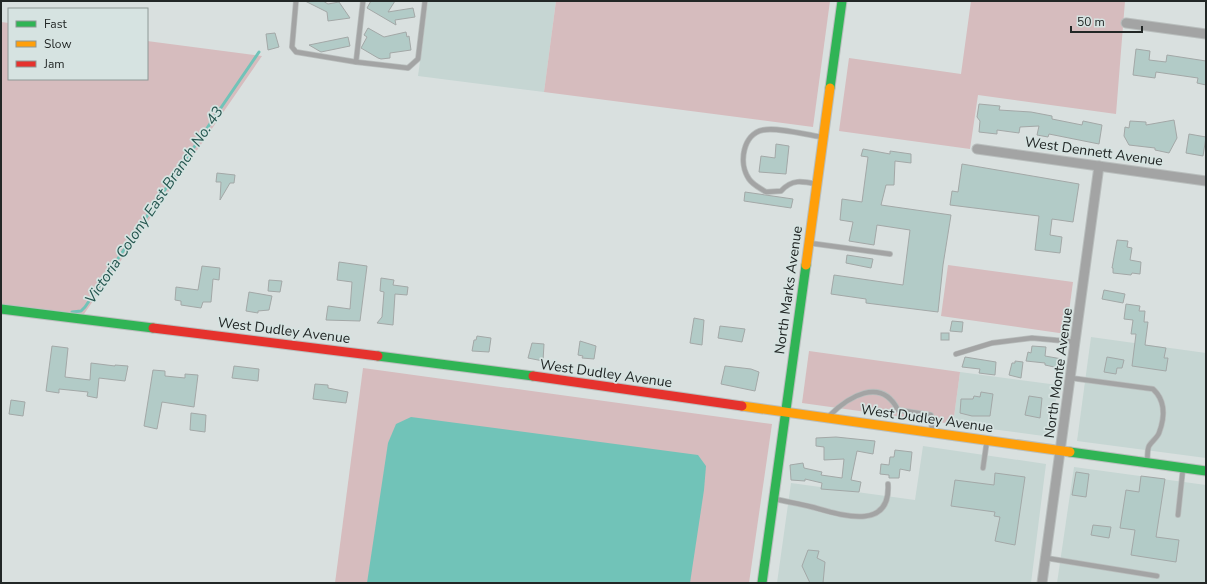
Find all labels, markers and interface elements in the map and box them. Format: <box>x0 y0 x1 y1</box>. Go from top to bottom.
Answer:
legend <box>8 8 148 80</box>
scale bar <box>1071 8 1142 34</box>
text: 50 m <box>1077 14 1105 30</box>
text: Fast <box>44 16 67 32</box>
text: Slow <box>44 36 72 52</box>
text: Jam <box>43 56 65 72</box>
water label: Victoria Colony East Branch No. 43 <box>80 102 228 308</box>
street label: West Dennett Avenue <box>1024 132 1164 171</box>
street label: North Marks Avenue <box>770 225 807 355</box>
street label: North Monte Avenue <box>1040 307 1077 439</box>
street label: West Dudley Avenue <box>217 313 351 348</box>
street label: West Dudley Avenue <box>539 355 673 392</box>
street label: West Dudley Avenue <box>860 400 994 437</box>

